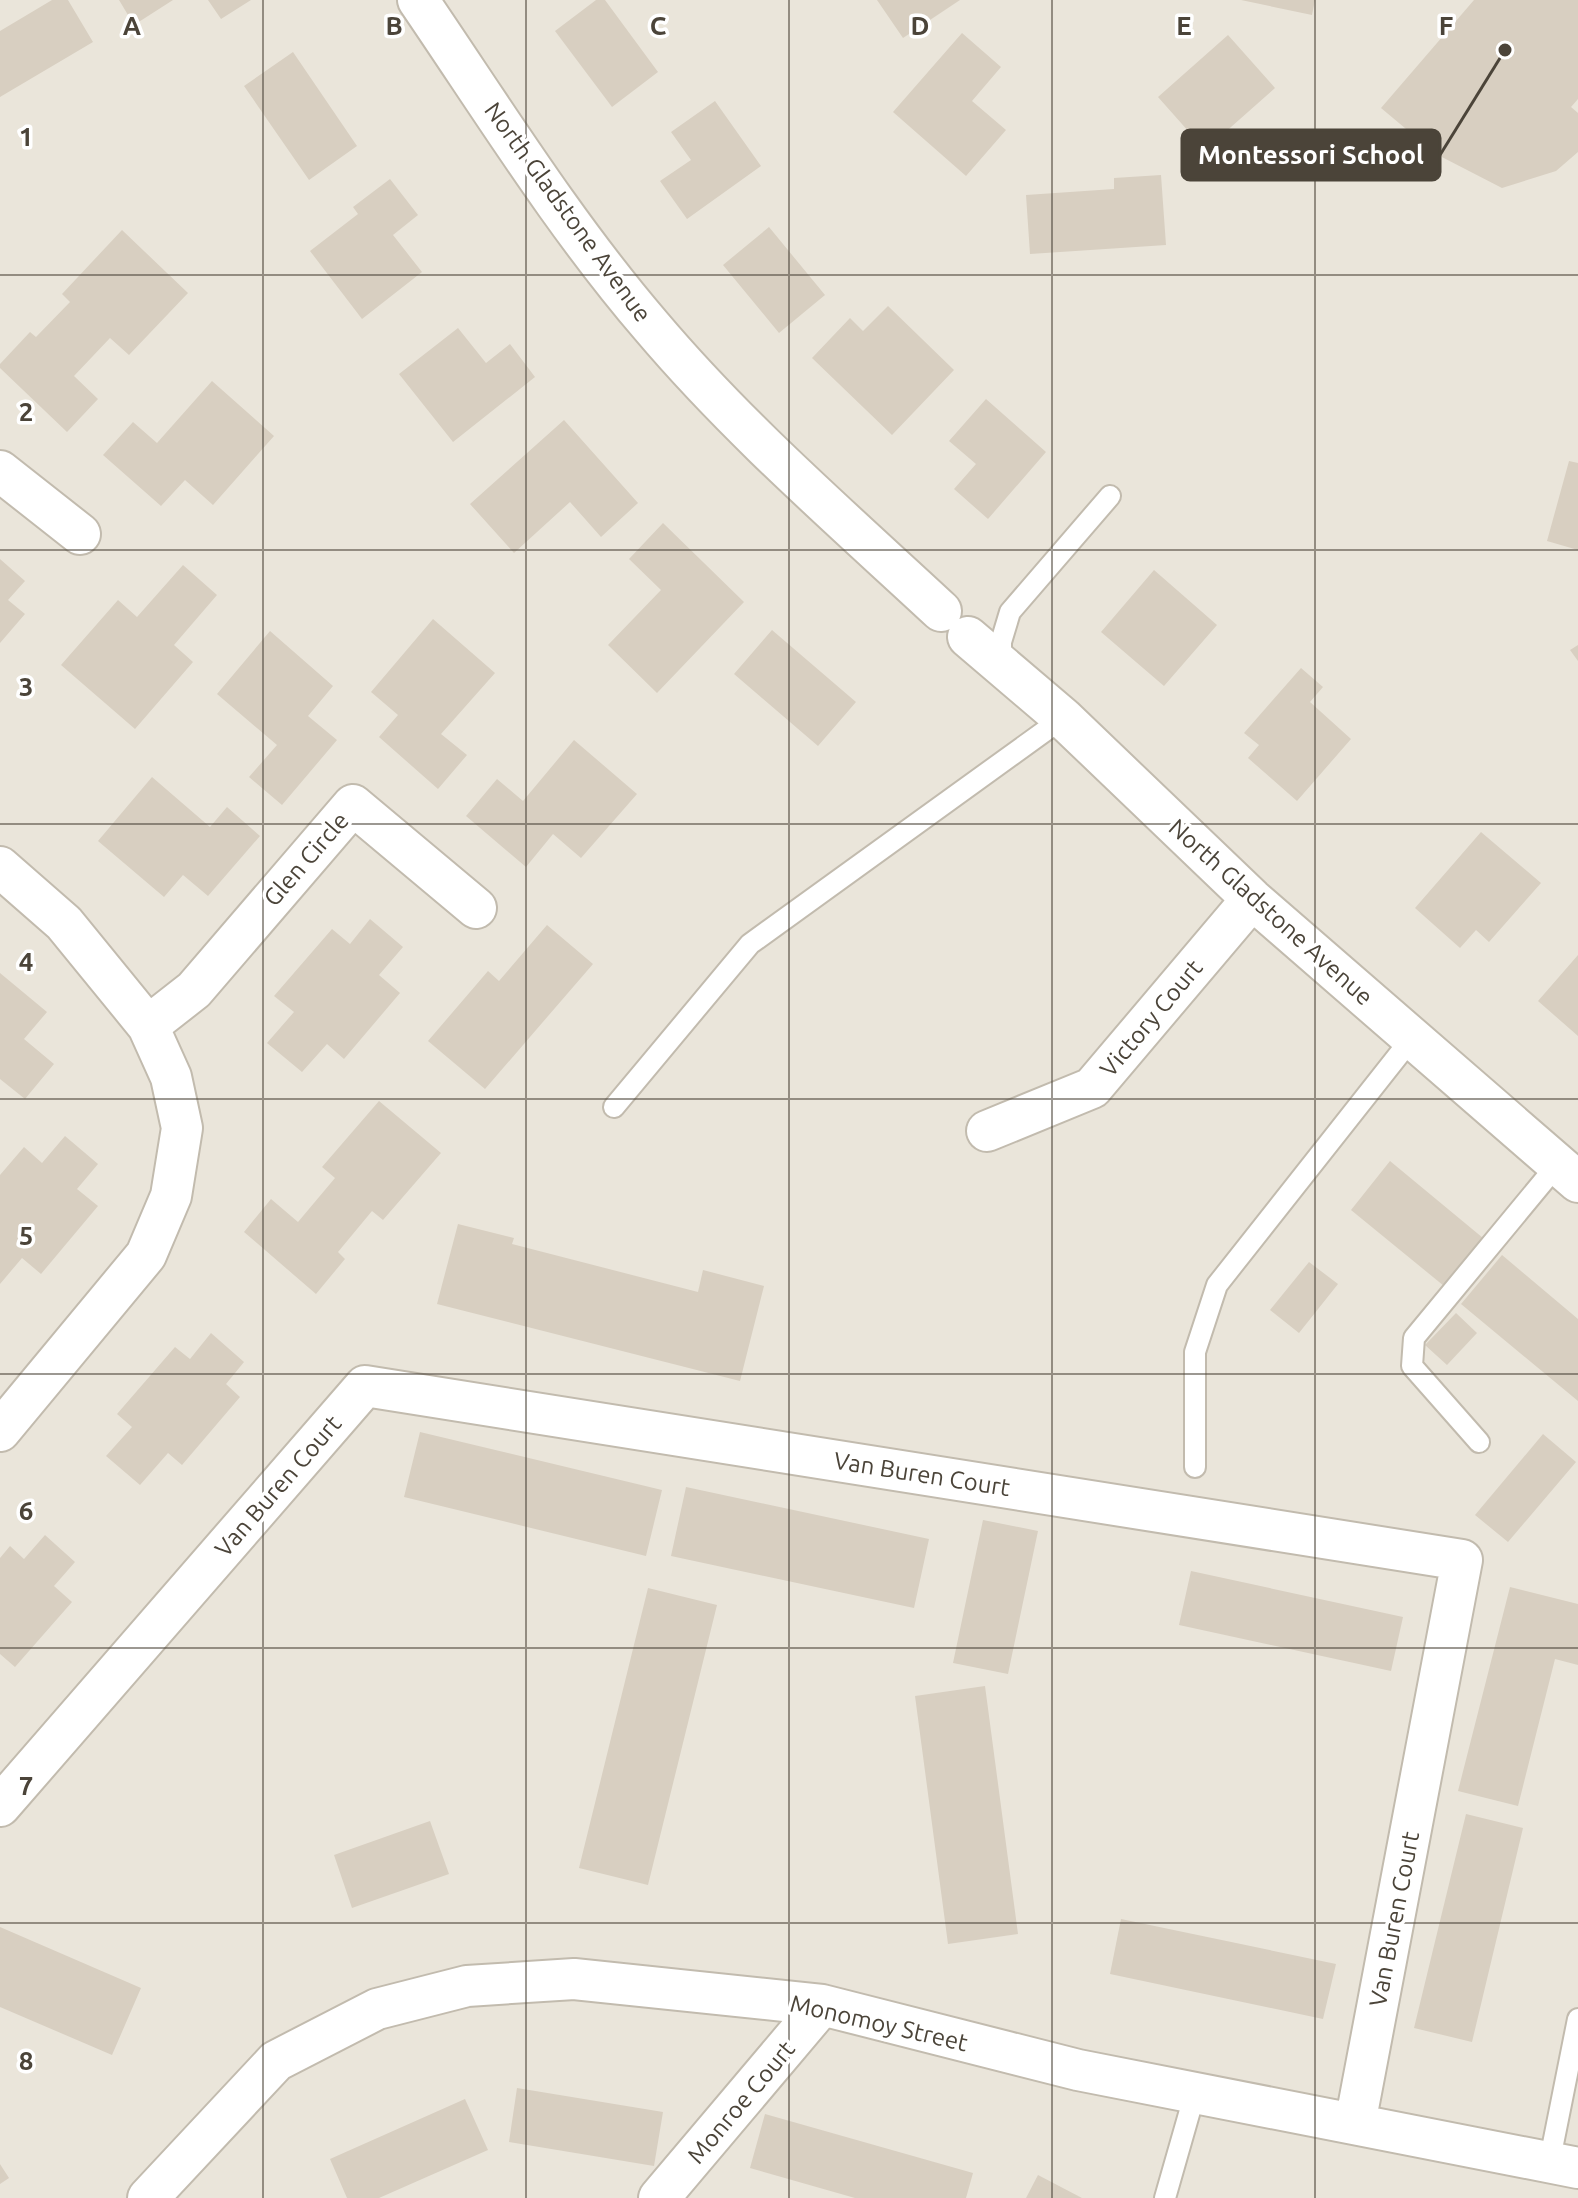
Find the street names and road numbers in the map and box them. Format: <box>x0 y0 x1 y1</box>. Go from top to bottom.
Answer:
street label: North Gladstone Avenue <box>479 97 657 327</box>
street label: Glen Circle <box>258 807 354 911</box>
street label: North Gladstone Avenue <box>1164 813 1378 1011</box>
street label: Victory Court <box>1094 954 1208 1082</box>
street label: Van Buren Court <box>209 1410 347 1562</box>
street label: Van Buren Court <box>832 1447 1012 1501</box>
street label: Van Buren Court <box>1364 1829 1424 2009</box>
street label: Monomoy Street <box>788 1989 971 2057</box>
street label: Monroe Court <box>682 2035 800 2169</box>

